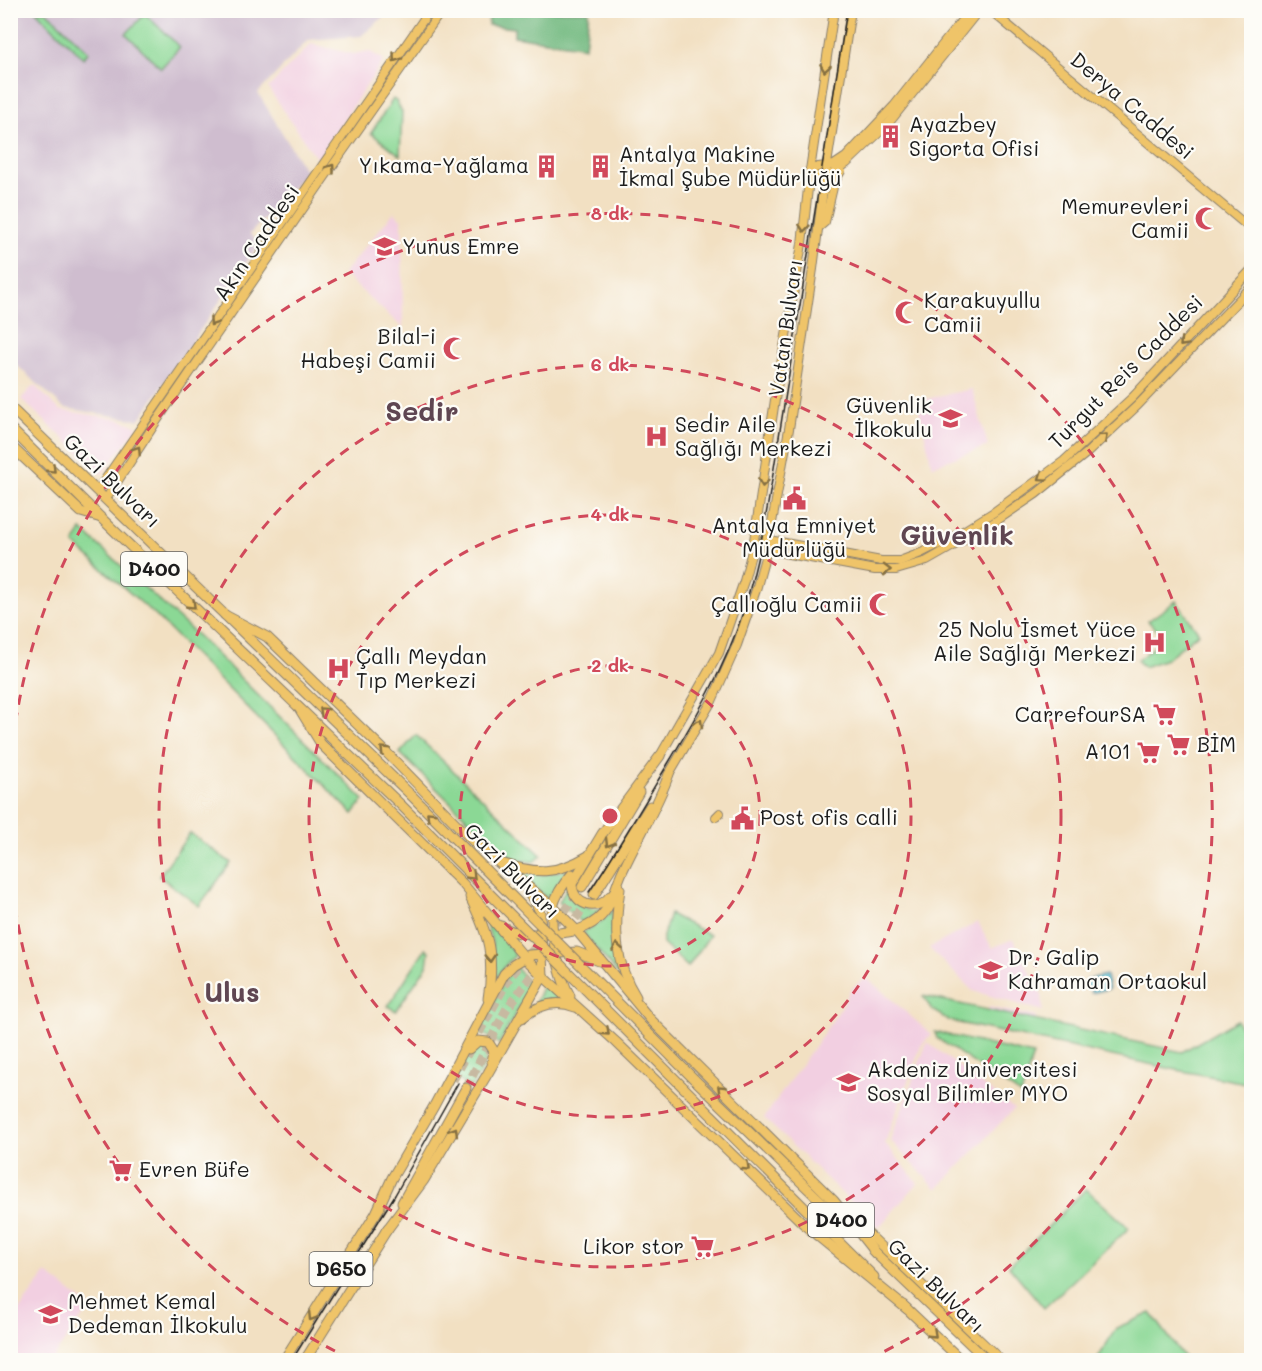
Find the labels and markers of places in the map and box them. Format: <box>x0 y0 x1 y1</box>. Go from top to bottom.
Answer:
place label: Ayazbey Sigorta Ofisi <box>909 110 1039 161</box>
building icon: Ayazbey Sigorta Ofisi <box>878 124 904 150</box>
place label: Antalya Makine İkmal Şube Müdürlüğü <box>619 140 842 191</box>
place label: Yıkama-Yağlama <box>359 151 529 178</box>
building icon: Yıkama-Yağlama <box>534 153 560 179</box>
building icon: Antalya Makine İkmal Şube Müdürlüğü <box>588 154 614 180</box>
place label: Memurevleri Camii <box>1061 192 1189 243</box>
mosque icon: Memurevleri Camii <box>1194 206 1220 232</box>
place label: Yunus Emre <box>402 232 520 259</box>
school or university icon: Yunus Emre <box>371 234 397 260</box>
place label: Karakuyullu Camii <box>924 286 1041 337</box>
mosque icon: Karakuyullu Camii <box>893 300 919 326</box>
place label: Bilal-i Habeşi Camii <box>301 322 436 373</box>
mosque icon: Bilal-i Habeşi Camii <box>441 336 467 362</box>
place label: Güvenlik İlkokulu <box>846 391 932 442</box>
school or university icon: Güvenlik İlkokulu <box>937 405 963 431</box>
place label: Sedir Aile Sağlığı Merkezi <box>675 410 832 461</box>
hospital icon: Sedir Aile Sağlığı Merkezi <box>644 424 670 450</box>
public building icon: Antalya Emniyet Müdürlüğü <box>781 485 807 511</box>
place label: Antalya Emniyet Müdürlüğü <box>712 511 876 562</box>
place label: Çallıoğlu Camii <box>711 590 862 617</box>
mosque icon: Çallıoğlu Camii <box>867 592 893 618</box>
place label: 25 Nolu İsmet Yüce Aile Sağlığı Merkezi <box>933 615 1136 666</box>
hospital icon: 25 Nolu İsmet Yüce Aile Sağlığı Merkezi <box>1141 629 1167 655</box>
place label: Çallı Meydan Tıp Merkezi <box>356 642 487 693</box>
hospital icon: Çallı Meydan Tıp Merkezi <box>325 656 351 682</box>
place label: CarrefourSA <box>1015 700 1146 727</box>
supermarket icon: CarrefourSA <box>1151 702 1177 728</box>
place label: BİM <box>1197 730 1236 757</box>
supermarket icon: BİM <box>1166 732 1192 758</box>
place label: A101 <box>1085 737 1131 764</box>
supermarket icon: A101 <box>1136 739 1162 765</box>
place label: Post ofis calli <box>760 803 898 830</box>
public building icon: Post ofis calli <box>729 805 755 831</box>
centre of rings <box>600 806 620 826</box>
place label: Dr. Galip Kahraman Ortaokul <box>1008 943 1207 994</box>
school or university icon: Dr. Galip Kahraman Ortaokul <box>977 957 1003 983</box>
place label: Akdeniz Üniversitesi Sosyal Bilimler MYO <box>867 1055 1078 1106</box>
school or university icon: Akdeniz Üniversitesi Sosyal Bilimler MYO <box>836 1069 862 1095</box>
place label: Evren Büfe <box>139 1155 250 1182</box>
supermarket icon: Evren Büfe <box>108 1157 134 1183</box>
place label: Likor stor <box>583 1232 684 1259</box>
supermarket icon: Likor stor <box>689 1234 715 1260</box>
place label: Mehmet Kemal Dedeman İlkokulu <box>68 1287 247 1338</box>
school or university icon: Mehmet Kemal Dedeman İlkokulu <box>37 1301 63 1327</box>

